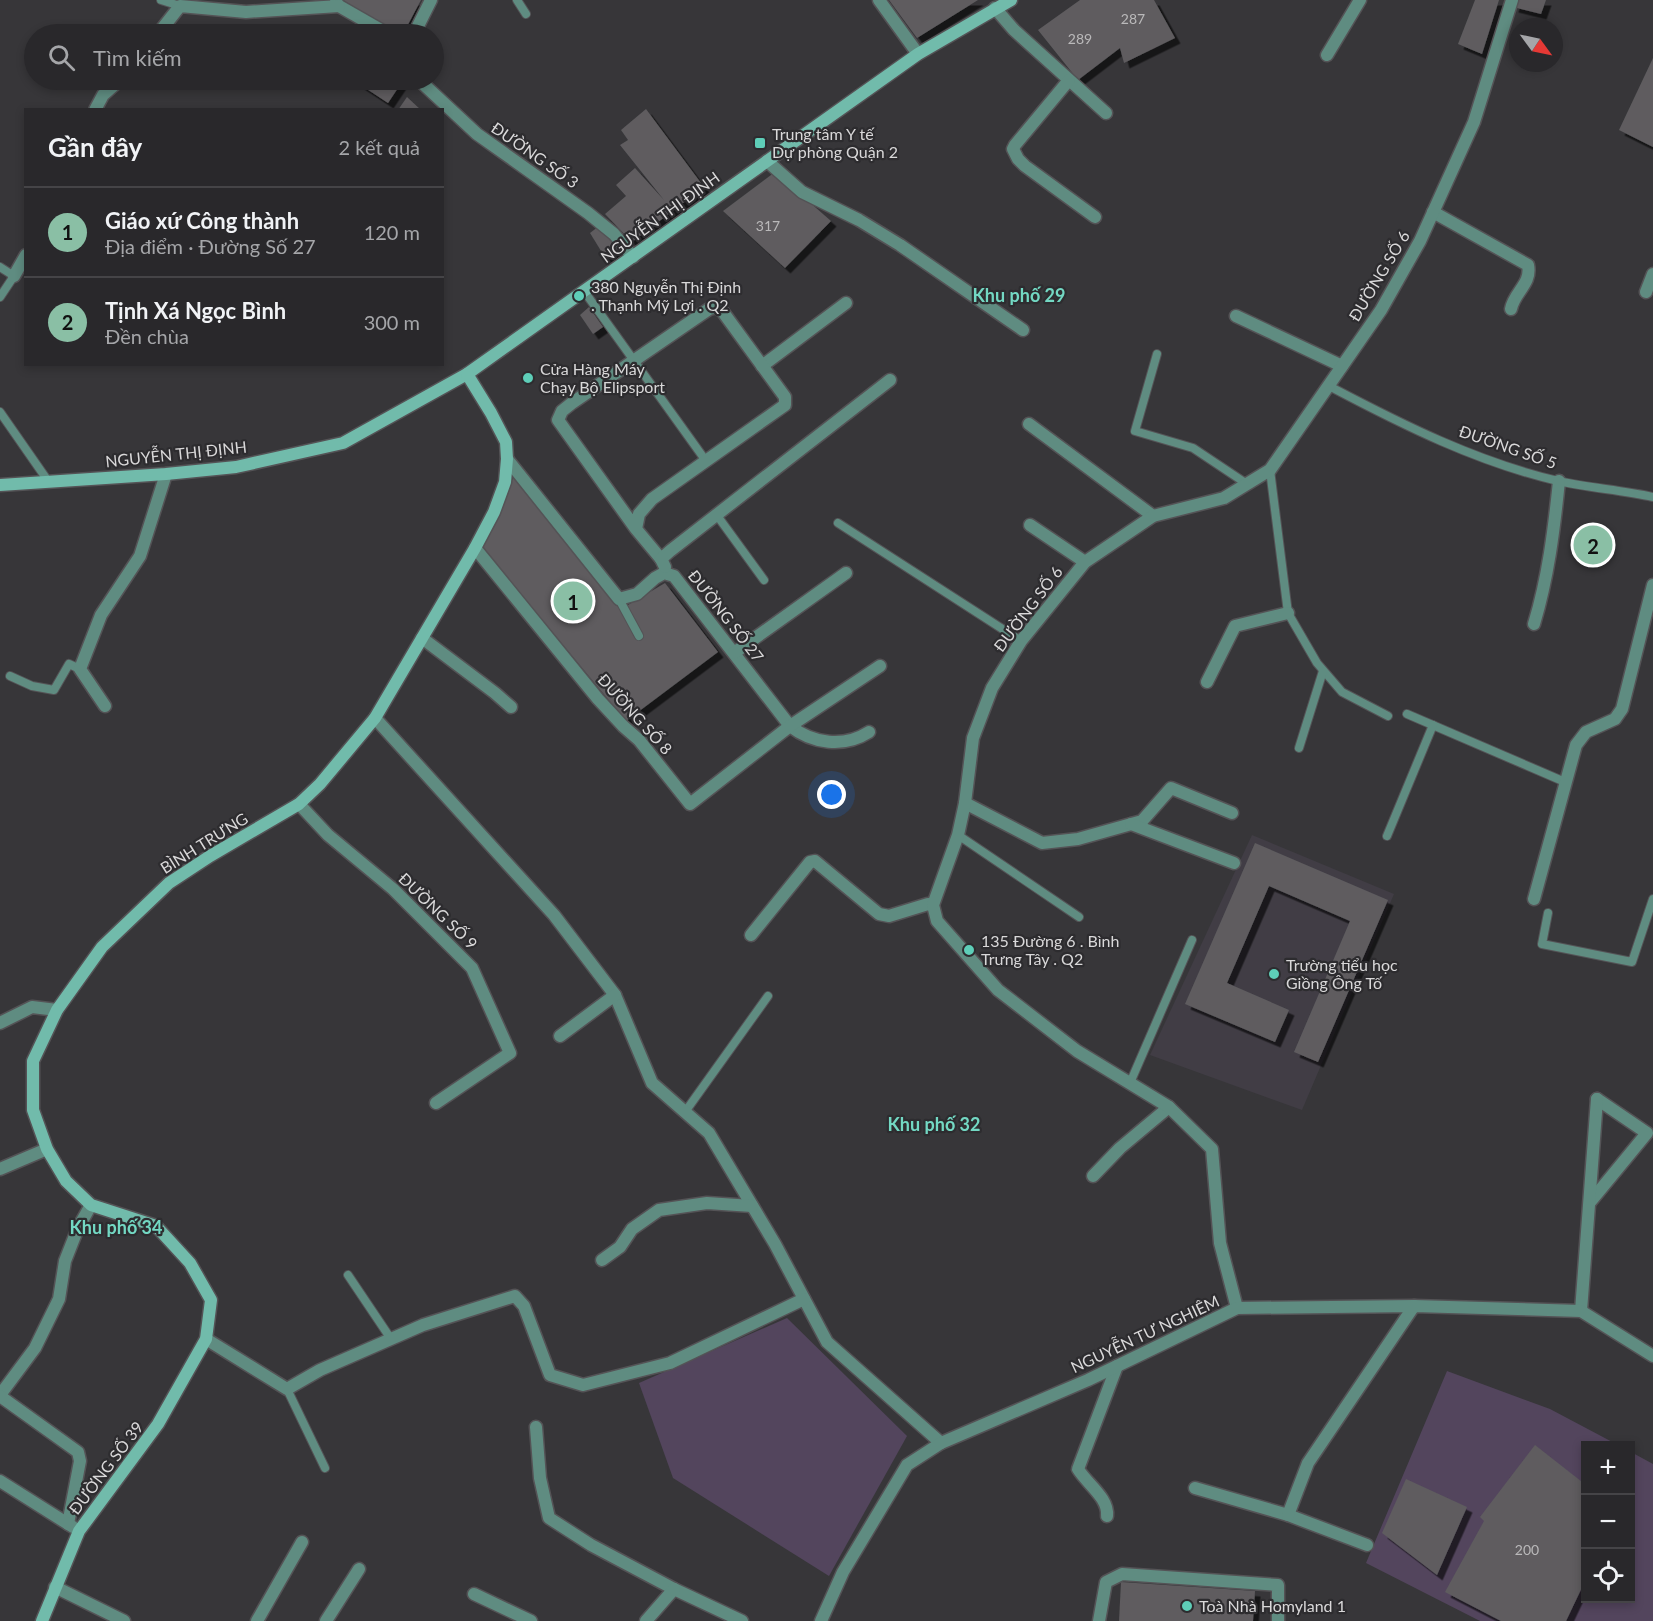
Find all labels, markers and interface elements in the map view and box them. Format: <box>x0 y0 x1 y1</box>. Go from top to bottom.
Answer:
house number: 287 <box>1121 10 1145 27</box>
north arrow <box>1509 18 1563 72</box>
search box <box>24 24 444 90</box>
house number: 289 <box>1068 30 1092 47</box>
icon: search <box>45 41 78 74</box>
text: Tìm kiếm <box>93 44 182 71</box>
street label: ĐƯỜNG SỐ 3 <box>488 118 583 192</box>
place label: Trung tâm Y tế Dự phòng Quận 2 <box>772 124 898 161</box>
text: Gần đây <box>48 131 142 163</box>
text: 2 kết quả <box>339 135 420 159</box>
marker: Trung tâm Y tế Dự phòng Quận 2 <box>753 136 767 150</box>
street label: NGUYỄN THỊ ĐỊNH <box>597 167 723 266</box>
text: Giáo xứ Công thành <box>105 207 299 234</box>
house number: 317 <box>756 217 780 234</box>
text: 1 <box>62 220 73 244</box>
text: 120 m <box>364 220 420 244</box>
street label: ĐƯỜNG SỐ 6 <box>1344 227 1413 324</box>
text: Địa điểm · Đường Số 27 <box>105 234 316 258</box>
place label: 380 Nguyễn Thị Định . Thạnh Mỹ Lợi . Q2 <box>591 277 741 314</box>
district label: Khu phố 29 <box>973 284 1065 306</box>
marker: 380 Nguyễn Thị Định . Thạnh Mỹ Lợi . Q2 <box>572 289 586 303</box>
text: Tịnh Xá Ngọc Bình <box>105 297 286 324</box>
text: 2 <box>62 310 73 334</box>
text: 300 m <box>364 310 420 334</box>
text: Đền chùa <box>105 324 189 348</box>
place label: Cửa Hàng Máy Chạy Bộ Elipsport <box>540 359 665 396</box>
marker: Cửa Hàng Máy Chạy Bộ Elipsport <box>521 371 535 385</box>
street label: ĐƯỜNG SỐ 5 <box>1457 421 1559 472</box>
street label: NGUYỄN THỊ ĐỊNH <box>104 437 248 470</box>
pin: 2 <box>1574 522 1612 568</box>
street label: ĐƯỜNG SỐ 6 <box>989 562 1066 655</box>
street label: ĐƯỜNG SỐ 27 <box>685 566 768 665</box>
pin: 1 <box>554 578 592 624</box>
street label: ĐƯỜNG SỐ 8 <box>594 669 677 758</box>
your location <box>817 780 846 809</box>
street label: BÌNH TRƯNG <box>156 808 251 877</box>
street label: ĐƯỜNG SỐ 9 <box>395 868 482 953</box>
place label: 135 Đường 6 . Bình Trưng Tây . Q2 <box>981 931 1119 968</box>
marker: 135 Đường 6 . Bình Trưng Tây . Q2 <box>962 943 976 957</box>
place label: Trường tiểu học Giồng Ông Tố <box>1286 955 1398 992</box>
marker: Trường tiểu học Giồng Ông Tố <box>1267 967 1281 981</box>
district label: Khu phố 32 <box>888 1113 980 1135</box>
district label: Khu phố 34 <box>70 1216 162 1238</box>
street label: NGUYỄN TƯ NGHIÊM <box>1067 1291 1222 1376</box>
street label: ĐƯỜNG SỐ 39 <box>65 1418 147 1518</box>
map controls <box>1581 1441 1635 1603</box>
button: + <box>1581 1441 1635 1495</box>
button: − <box>1581 1495 1635 1549</box>
house number: 200 <box>1515 1541 1539 1558</box>
button: locate <box>1581 1549 1635 1603</box>
place label: Toà Nhà Homyland 1 <box>1199 1596 1346 1615</box>
marker: Toà Nhà Homyland 1 <box>1180 1599 1194 1613</box>

